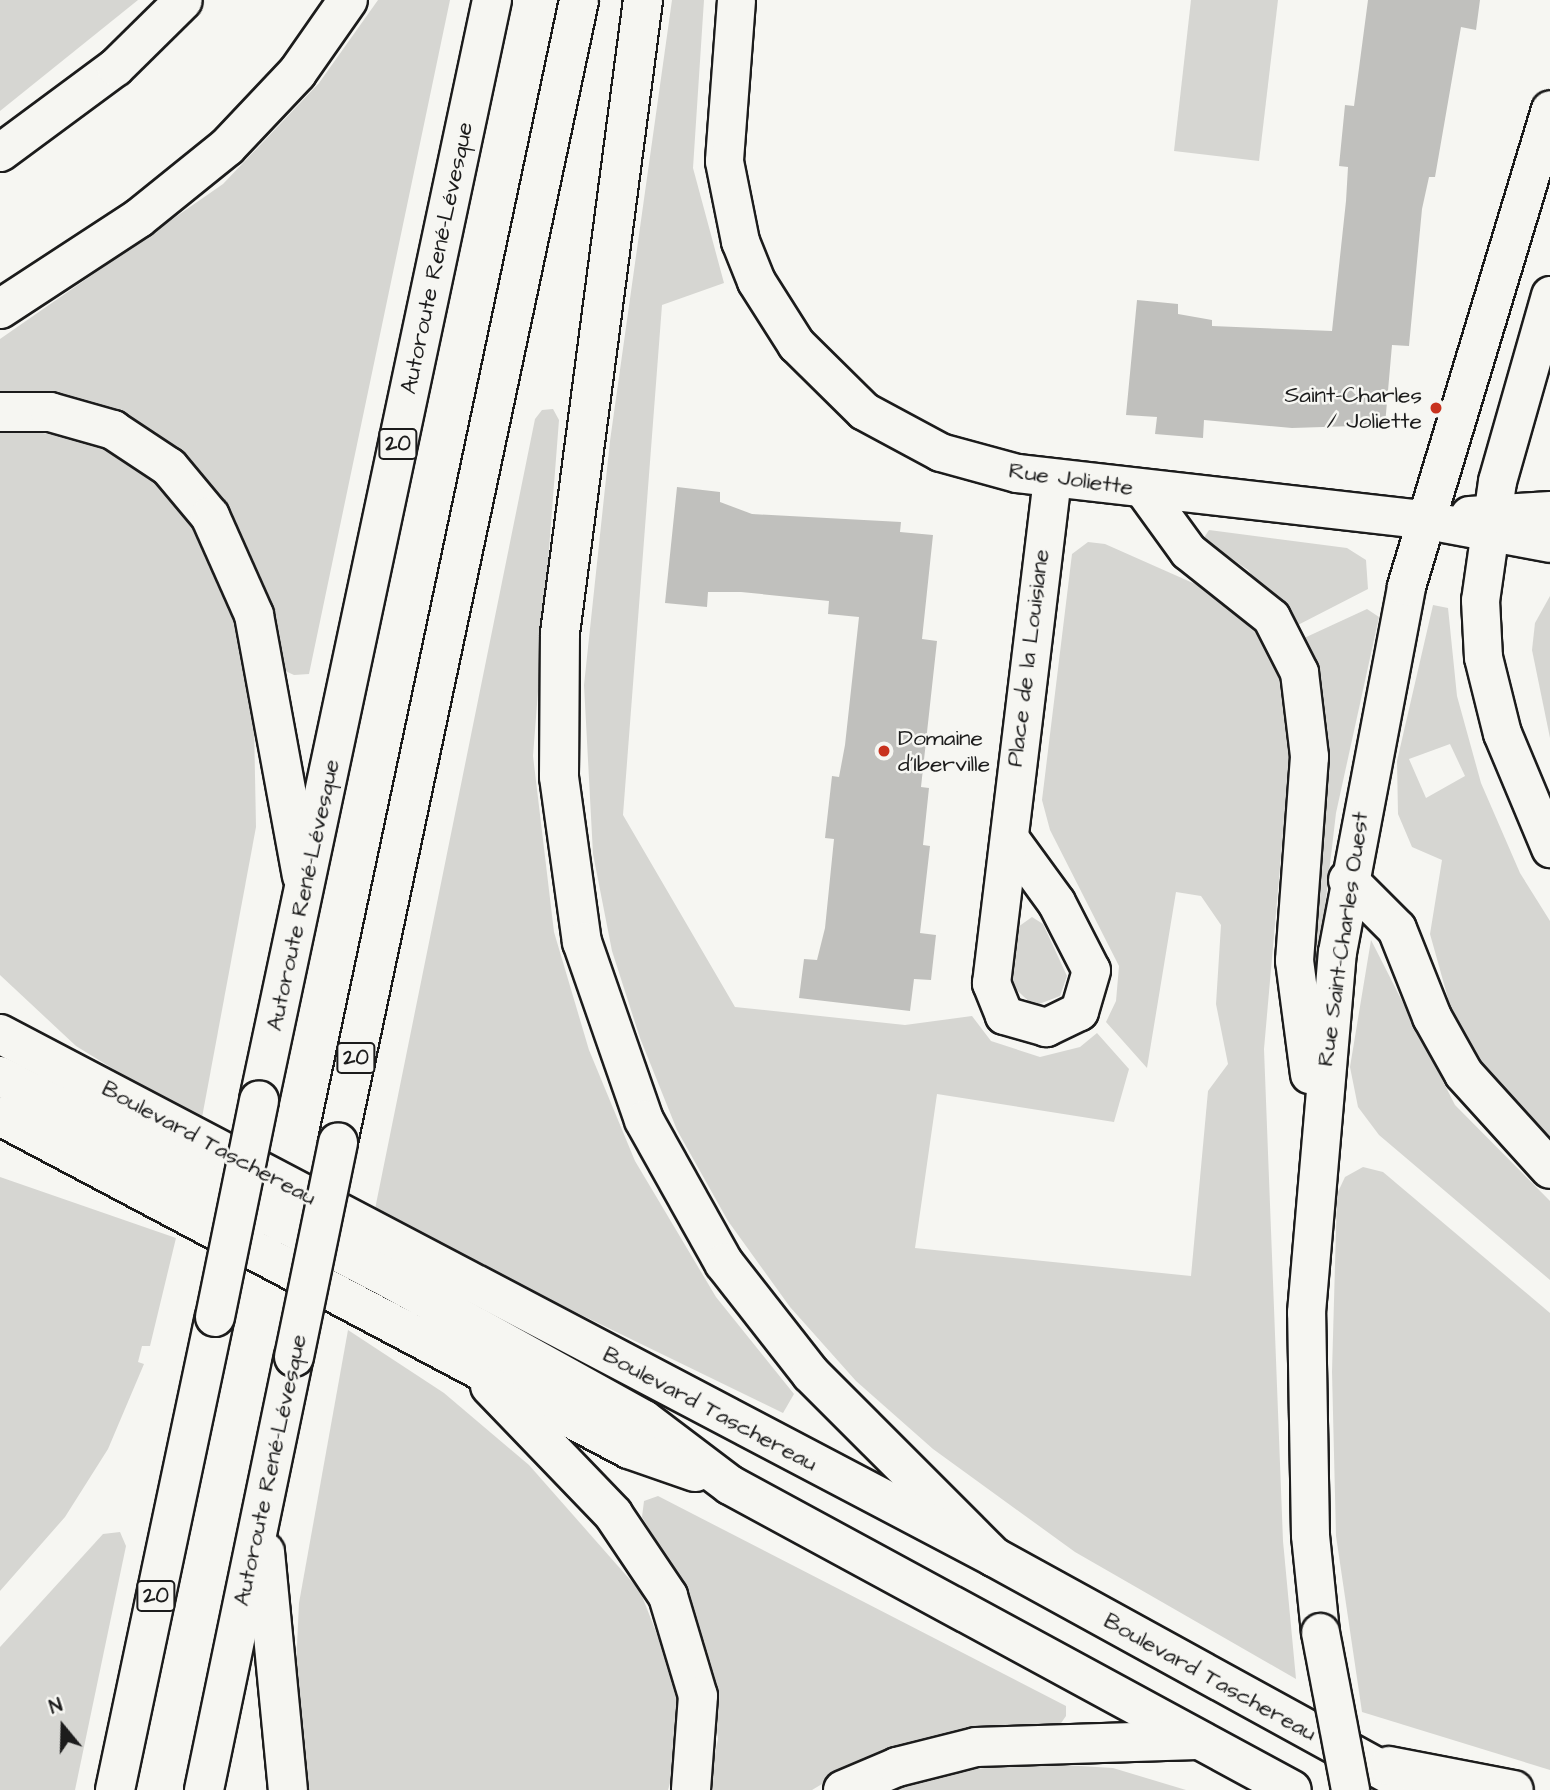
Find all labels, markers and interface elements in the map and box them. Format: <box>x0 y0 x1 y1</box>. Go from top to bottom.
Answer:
street label: Autoroute René-Lévesque <box>395 120 479 396</box>
place label: Saint-Charles / Joliette <box>1284 381 1422 435</box>
marker: Saint-Charles / Joliette <box>1428 400 1444 416</box>
road number: 20 <box>377 426 419 462</box>
street label: Rue Joliette <box>1007 457 1135 501</box>
street label: Place de la Louisiane <box>1001 548 1055 768</box>
place label: Domaine d'Iberville <box>898 724 990 778</box>
marker: Domaine d'Iberville <box>876 743 892 759</box>
street label: Autoroute René-Lévesque <box>261 757 345 1033</box>
street label: Rue Saint-Charles Ouest <box>1311 810 1375 1068</box>
road number: 20 <box>335 1040 377 1076</box>
street label: Boulevard Taschereau <box>97 1075 321 1211</box>
street label: Autoroute René-Lévesque <box>228 1332 312 1608</box>
street label: Boulevard Taschereau <box>598 1341 822 1477</box>
road number: 20 <box>135 1578 177 1614</box>
street label: Boulevard Taschereau <box>1099 1607 1321 1747</box>
north arrow <box>28 1692 98 1762</box>
text: N <box>46 1692 66 1721</box>

